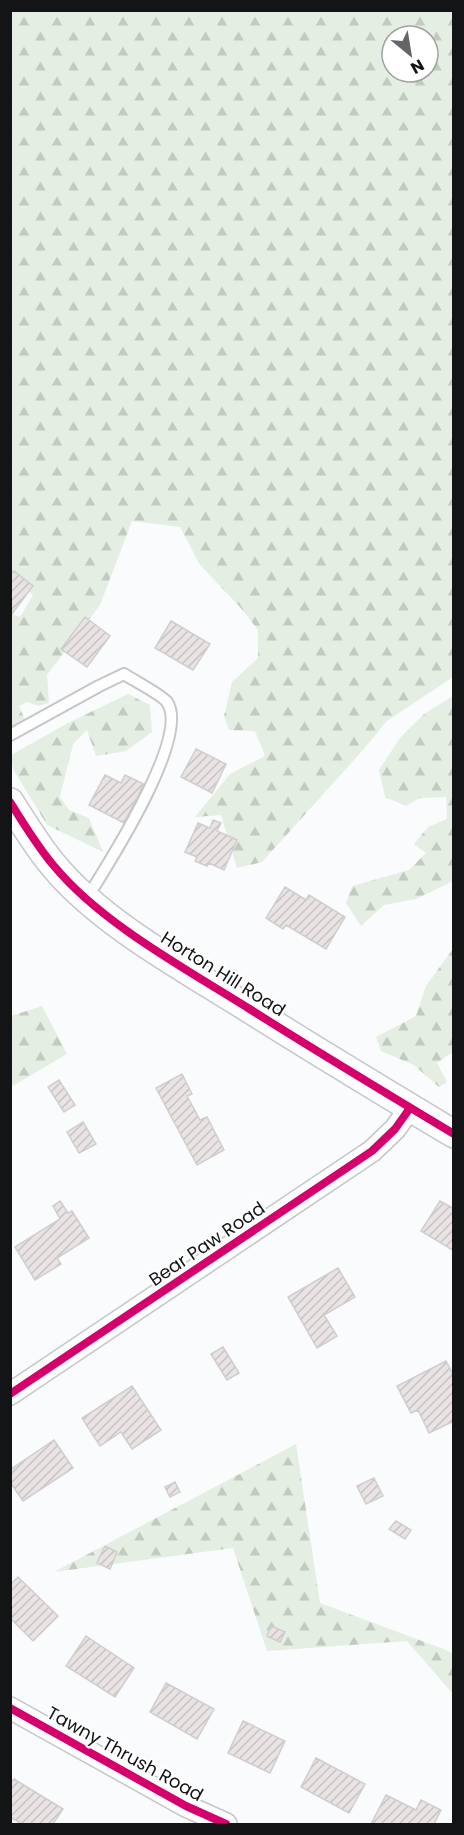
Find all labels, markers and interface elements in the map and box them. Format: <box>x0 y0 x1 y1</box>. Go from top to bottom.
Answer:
north arrow <box>380 24 440 84</box>
text: N <box>406 54 428 80</box>
street label: Horton Hill Road <box>156 925 290 1022</box>
street label: Bear Paw Road <box>144 1196 270 1292</box>
street label: Tawny Thrush Road <box>43 1700 208 1807</box>

